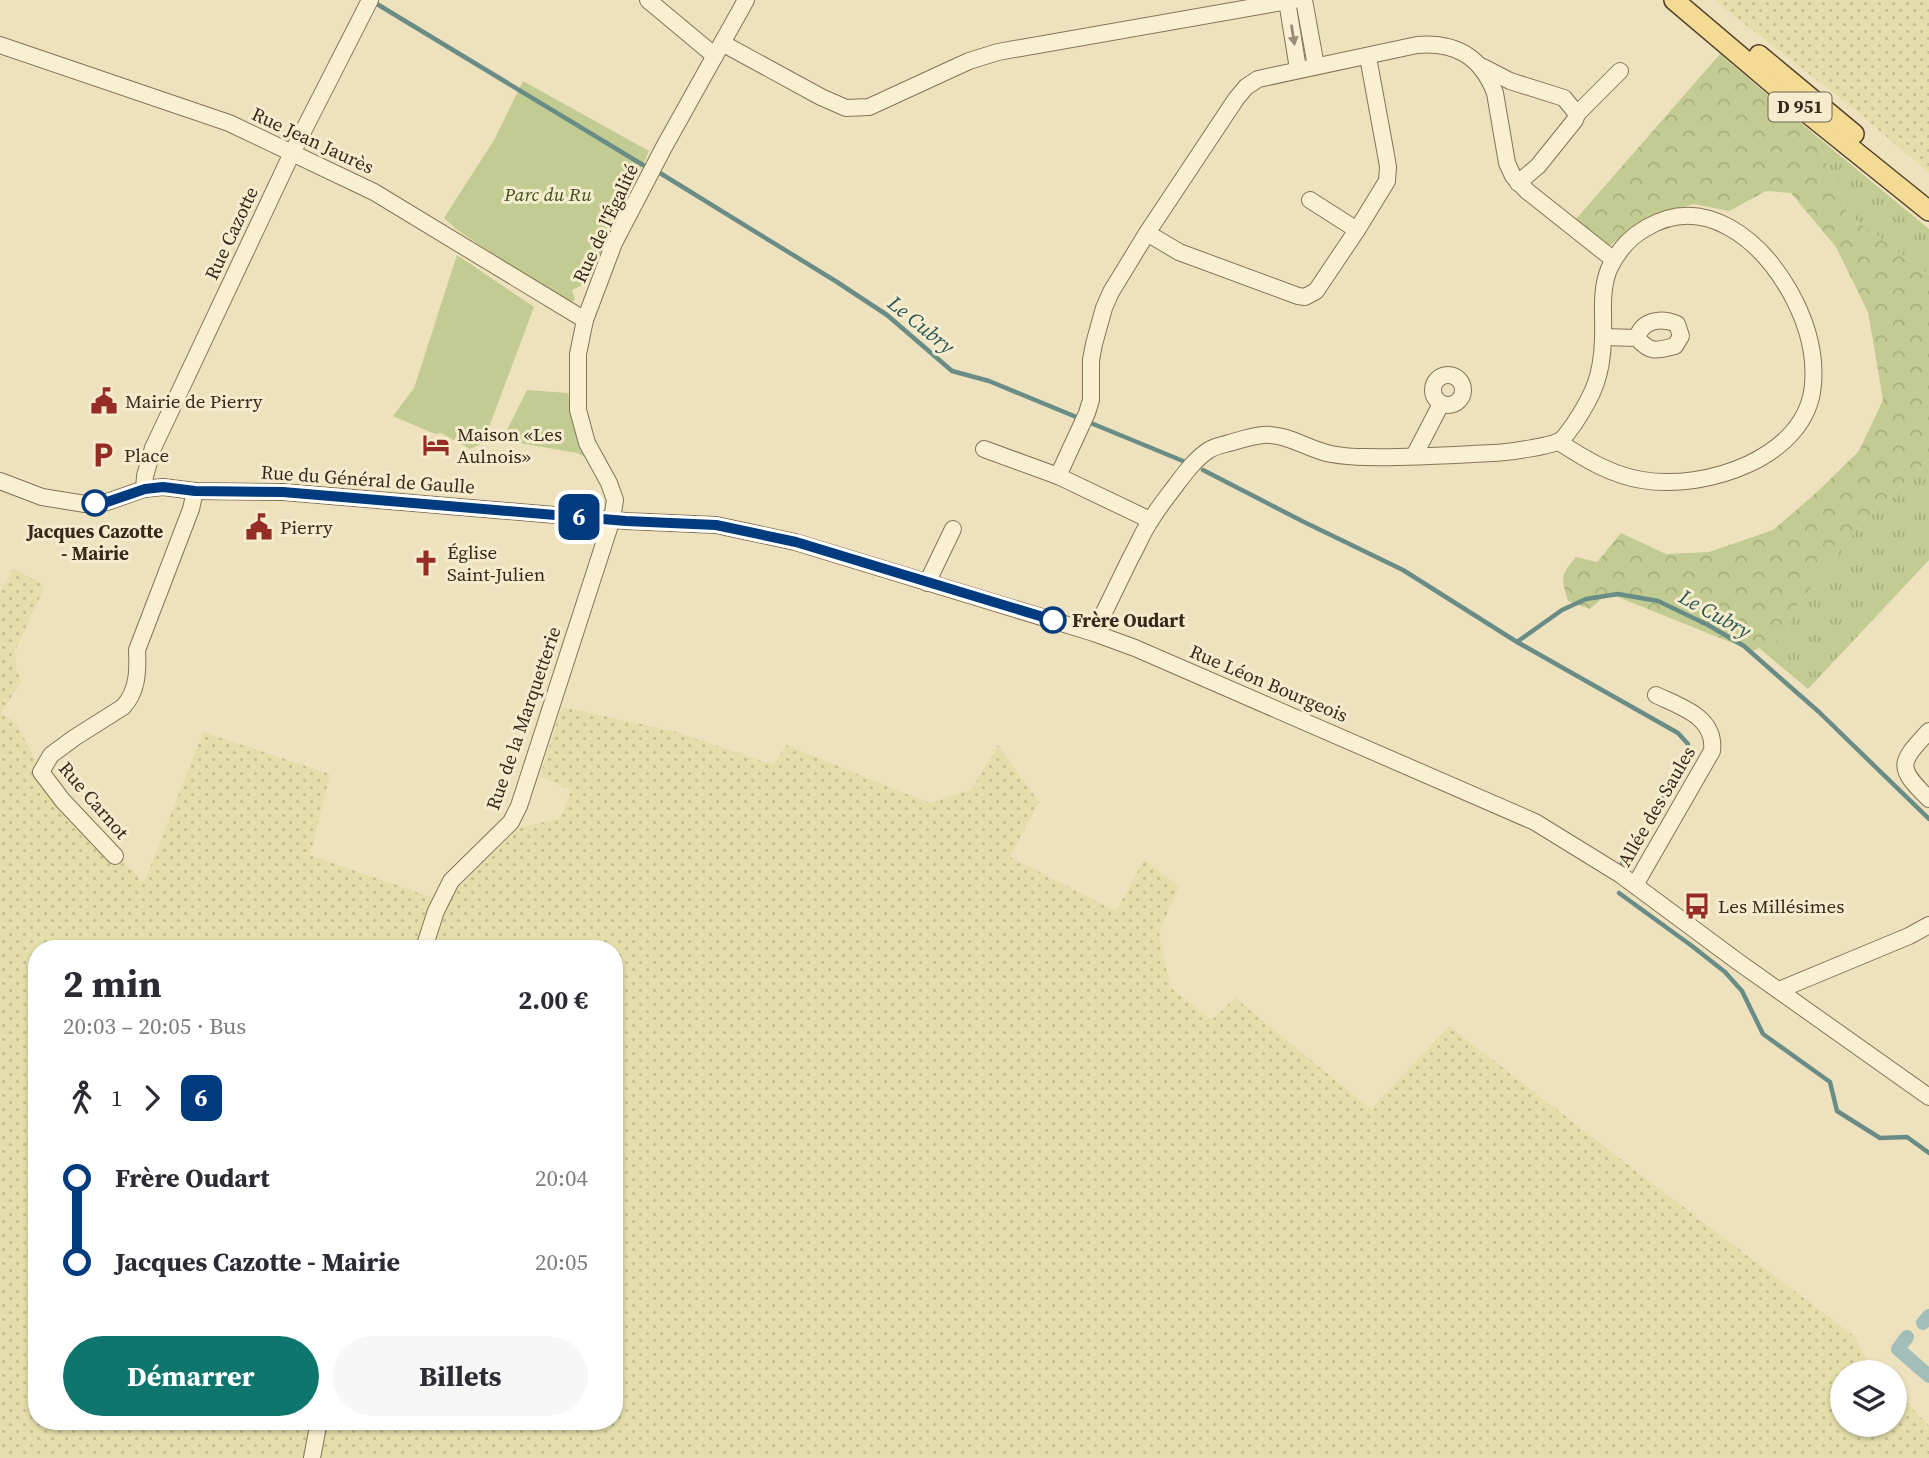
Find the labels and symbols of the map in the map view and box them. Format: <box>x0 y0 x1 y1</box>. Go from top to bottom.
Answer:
one-way arrow <box>1288 24 1299 46</box>
road number: D 951 <box>1769 92 1832 122</box>
street label: Rue Jean Jaurès <box>248 100 378 180</box>
street label: Rue de l'Égalité <box>566 159 644 287</box>
park label: Parc du Ru <box>503 181 592 207</box>
street label: Rue Cazotte <box>198 182 264 284</box>
water label: Le Cubry <box>881 288 962 361</box>
public building icon: Mairie de Pierry <box>89 386 119 416</box>
place label: Mairie de Pierry <box>125 388 263 414</box>
place label: Maison «Les Aulnois» <box>457 421 562 469</box>
hotel icon: Maison «Les Aulnois» <box>421 430 451 460</box>
parking icon: Place <box>88 440 118 470</box>
place label: Place <box>124 442 169 468</box>
street label: Rue du Général de Gaulle <box>260 459 476 499</box>
marker: Jacques Cazotte - Mairie <box>82 490 108 516</box>
line badge: 6 <box>556 494 602 540</box>
public building icon: Pierry <box>244 512 274 542</box>
place label: Pierry <box>280 514 333 540</box>
place label: Jacques Cazotte - Mairie <box>26 518 163 566</box>
place label: Église Saint-Julien <box>447 539 545 587</box>
church icon: Église Saint-Julien <box>411 548 441 578</box>
water label: Le Cubry <box>1673 581 1757 646</box>
marker: Frère Oudart <box>1040 607 1066 633</box>
place label: Frère Oudart <box>1072 607 1185 633</box>
street label: Rue de la Marquetterie <box>479 623 567 813</box>
street label: Rue Léon Bourgeois <box>1186 638 1352 728</box>
street label: Allée des Saules <box>1611 741 1701 871</box>
street label: Rue Carnot <box>53 756 135 845</box>
bus stop icon: Les Millésimes <box>1682 891 1712 921</box>
place label: Les Millésimes <box>1718 893 1844 919</box>

